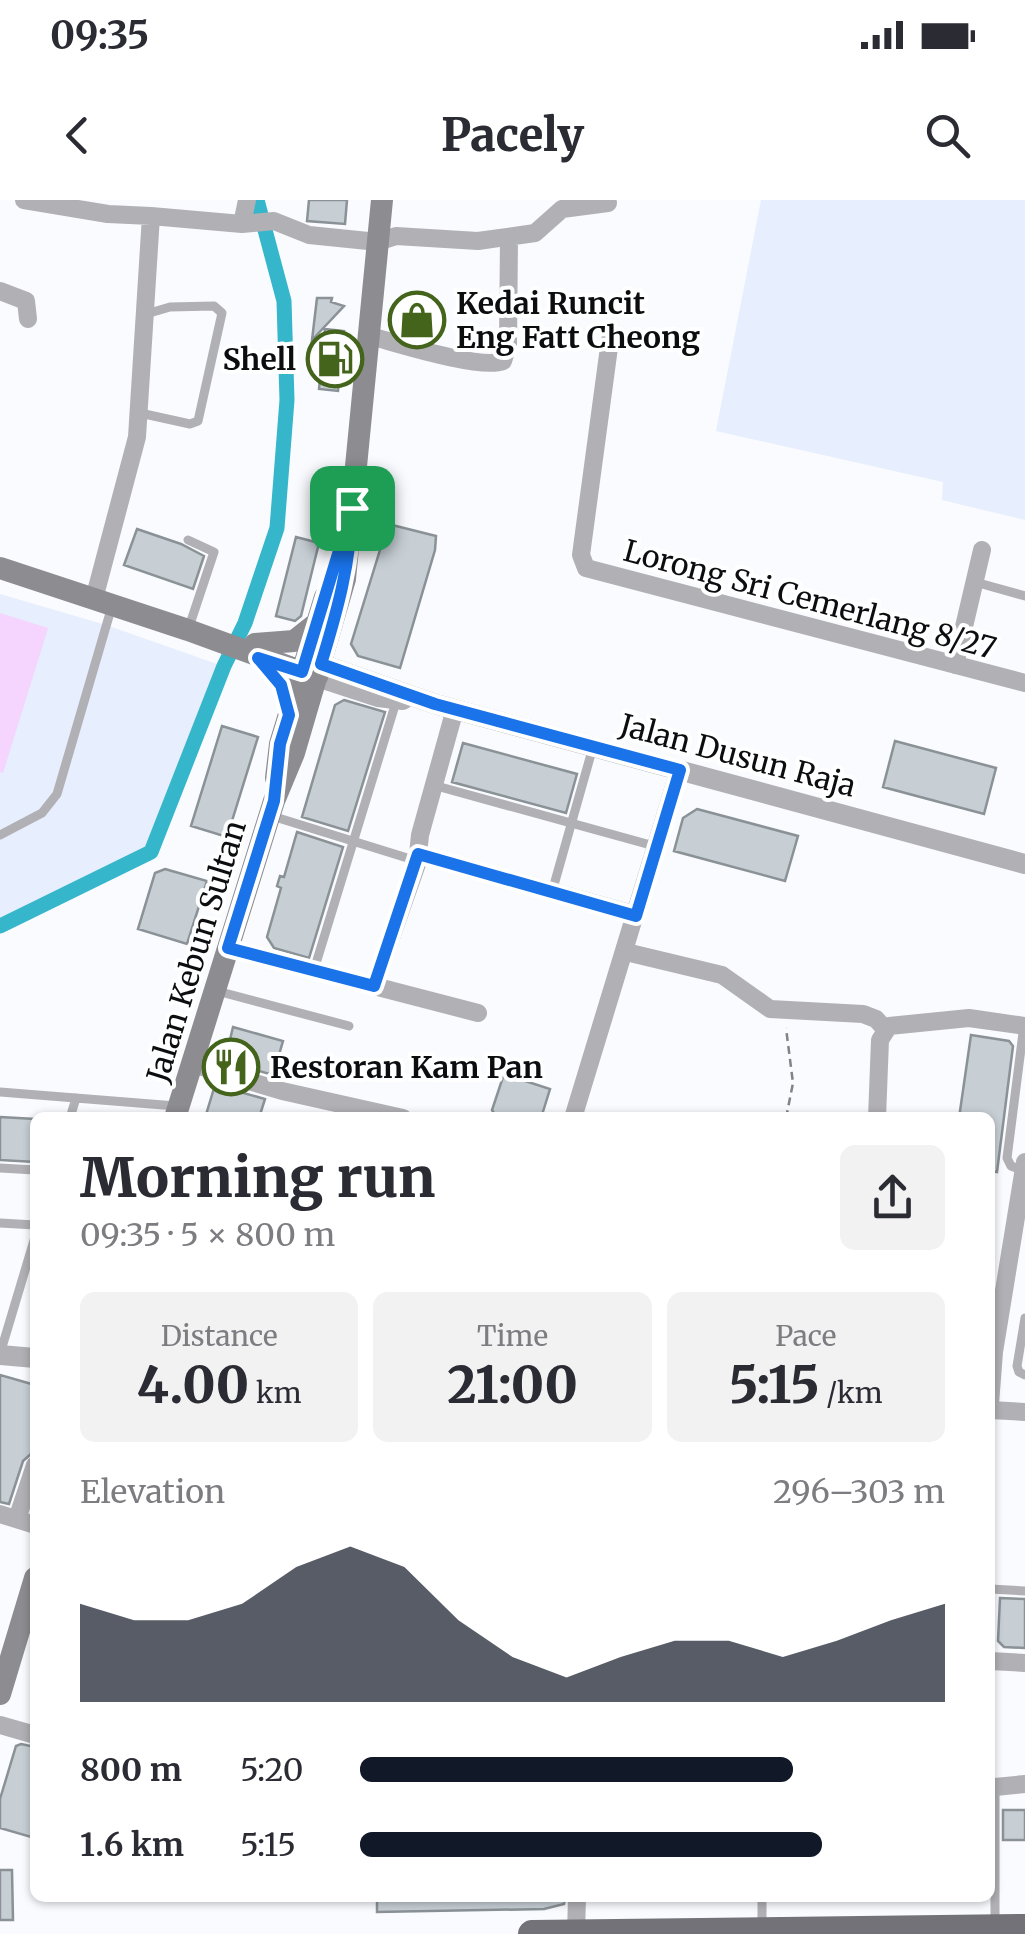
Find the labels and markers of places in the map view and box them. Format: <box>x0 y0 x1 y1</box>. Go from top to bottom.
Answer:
place label: Kedai Runcit Eng Fatt Cheong <box>456 284 700 356</box>
shop icon: Kedai Runcit Eng Fatt Cheong <box>387 290 447 350</box>
fuel station icon: Shell <box>305 329 365 389</box>
place label: Shell <box>222 340 296 378</box>
pin <box>310 466 395 551</box>
restaurant icon: Restoran Kam Pan <box>201 1037 261 1097</box>
place label: Restoran Kam Pan <box>270 1048 543 1086</box>

